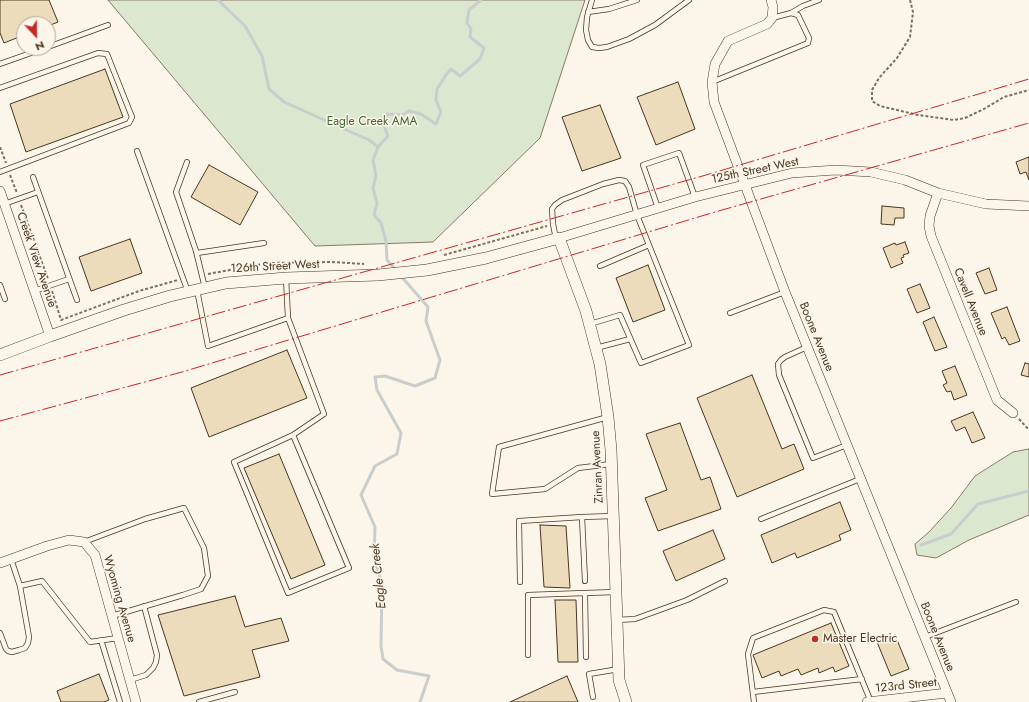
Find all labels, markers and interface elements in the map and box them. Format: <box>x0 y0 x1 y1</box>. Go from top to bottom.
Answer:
north arrow <box>16 16 56 56</box>
text: N <box>33 37 47 55</box>
park label: Eagle Creek AMA <box>327 115 417 129</box>
street label: 125th Street West <box>710 155 800 187</box>
street label: Creek View Avenue <box>13 211 59 309</box>
street label: 126th Street West <box>230 257 320 277</box>
street label: Cavell Avenue <box>950 266 990 338</box>
street label: Boone Avenue <box>796 300 836 374</box>
street label: Zinran Avenue <box>589 430 607 504</box>
water label: Eagle Creek <box>368 542 390 610</box>
street label: Wyoming Avenue <box>100 554 138 644</box>
street label: Boone Avenue <box>917 600 957 674</box>
place label: Master Electric <box>823 632 897 646</box>
marker: Master Electric <box>810 634 820 644</box>
street label: 123rd Street <box>874 676 938 696</box>

